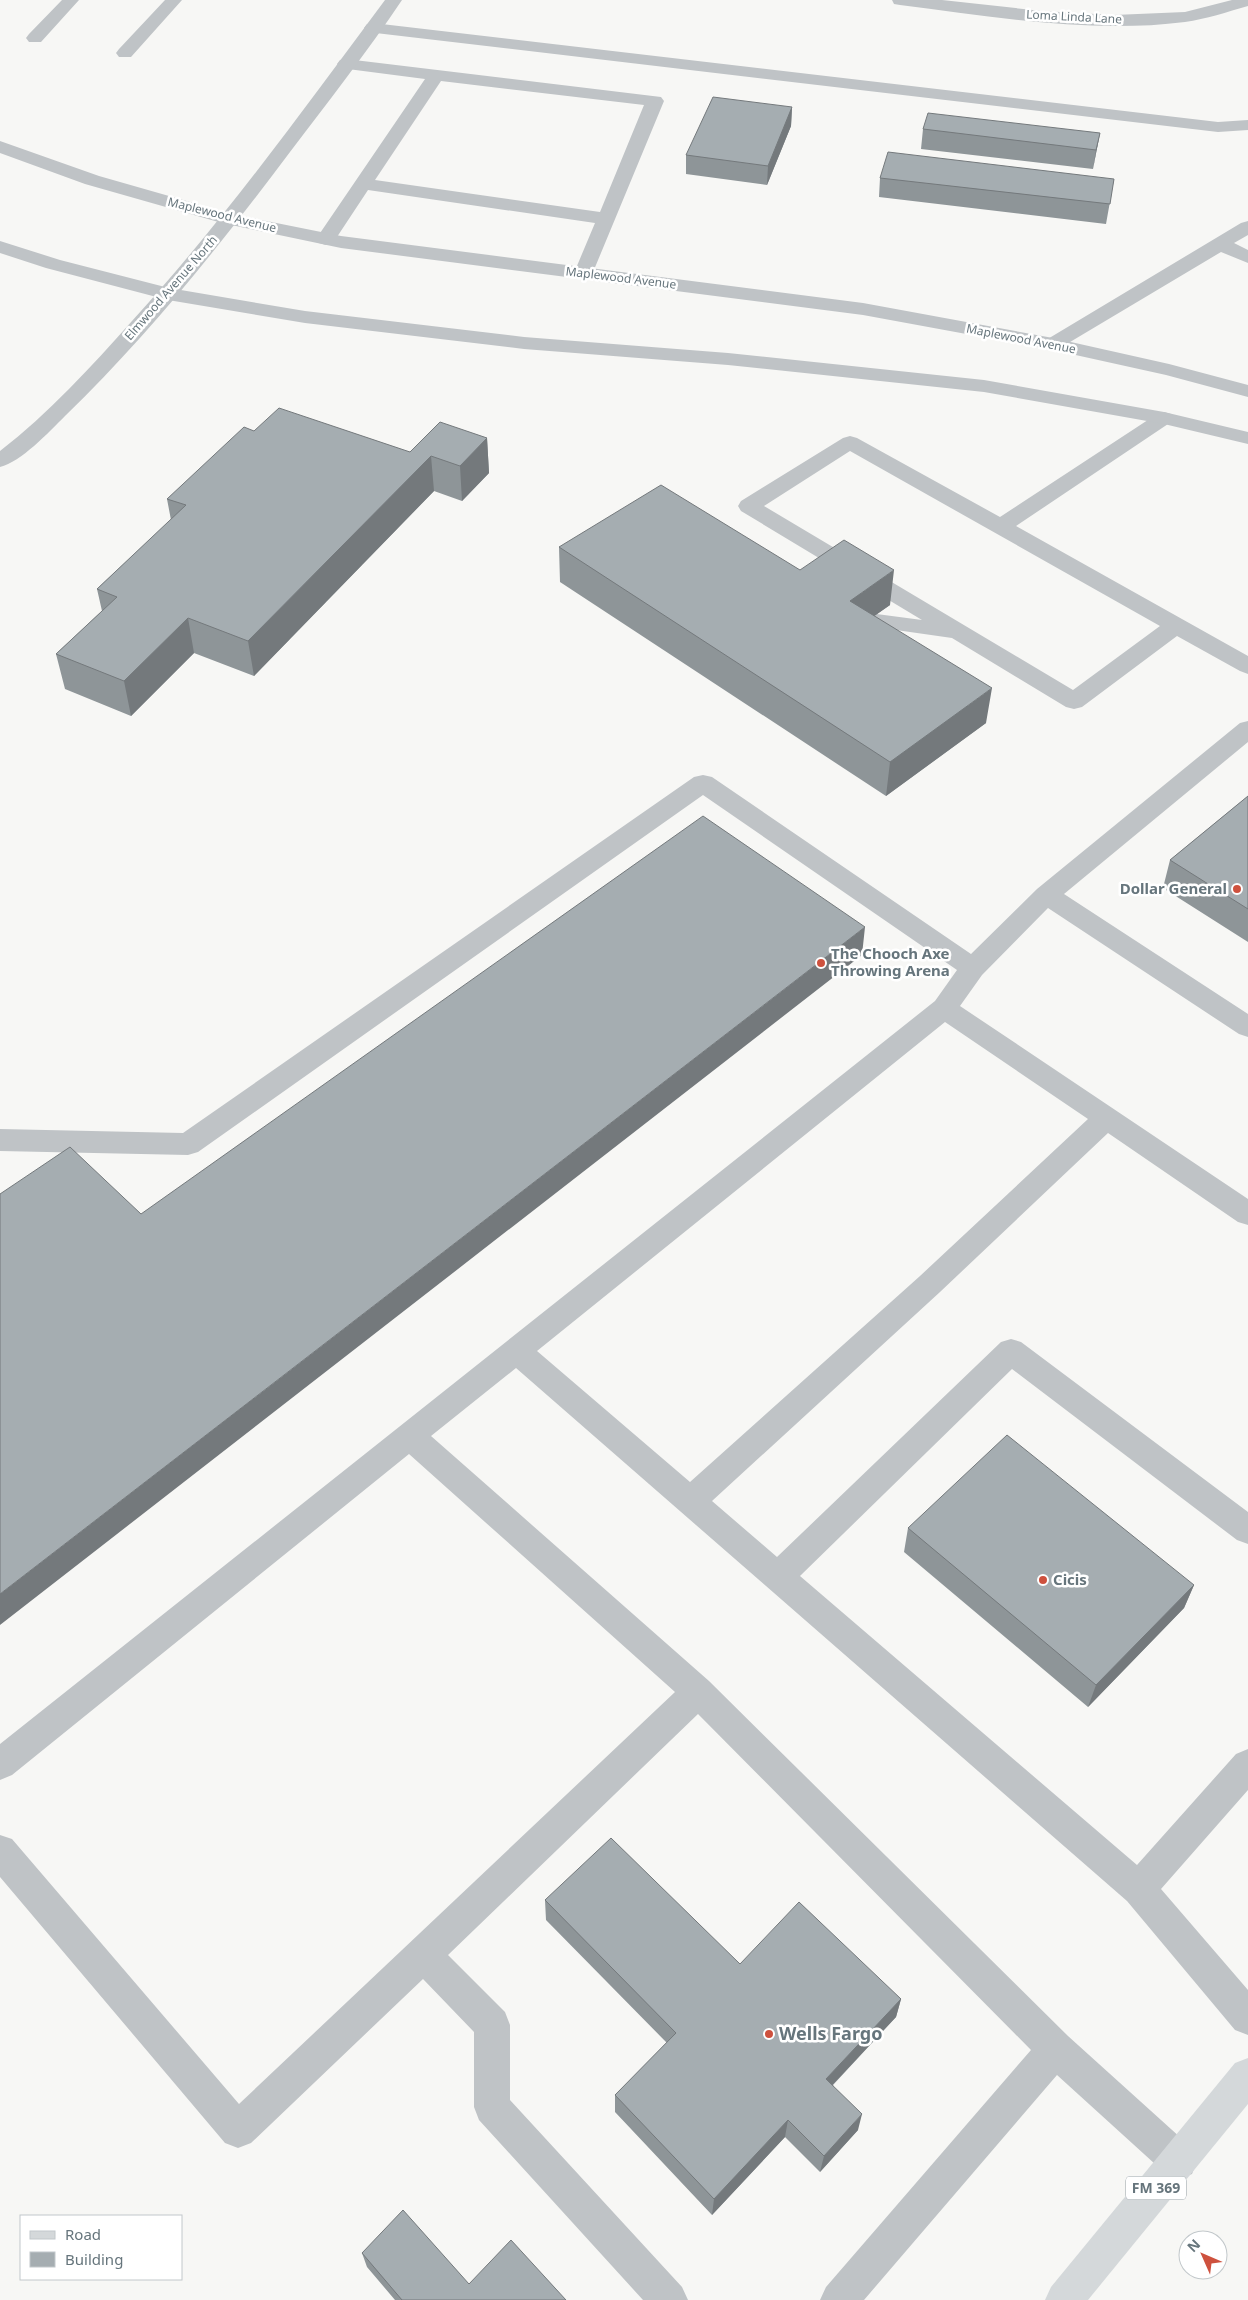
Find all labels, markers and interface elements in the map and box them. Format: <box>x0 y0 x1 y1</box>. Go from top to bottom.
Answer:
street label: Loma Linda Lane <box>1026 6 1123 28</box>
street label: Maplewood Avenue <box>166 193 278 236</box>
street label: Elmwood Avenue North <box>120 232 221 344</box>
street label: Maplewood Avenue <box>565 262 678 293</box>
street label: Maplewood Avenue <box>965 320 1078 358</box>
place label: Dollar General <box>1120 878 1227 898</box>
marker: Dollar General <box>1231 883 1243 895</box>
place label: The Chooch Axe Throwing Arena <box>831 943 950 980</box>
marker: The Chooch Axe Throwing Arena <box>815 957 827 969</box>
place label: Cicis <box>1053 1569 1087 1589</box>
marker: Cicis <box>1037 1574 1049 1586</box>
place label: Wells Fargo <box>779 2021 882 2045</box>
marker: Wells Fargo <box>763 2028 775 2040</box>
road number: FM 369 <box>1126 2176 1186 2200</box>
legend <box>20 2215 182 2280</box>
text: Road <box>65 2224 101 2244</box>
north arrow <box>1178 2230 1228 2280</box>
text: N <box>1183 2235 1204 2256</box>
text: Building <box>65 2249 123 2269</box>

